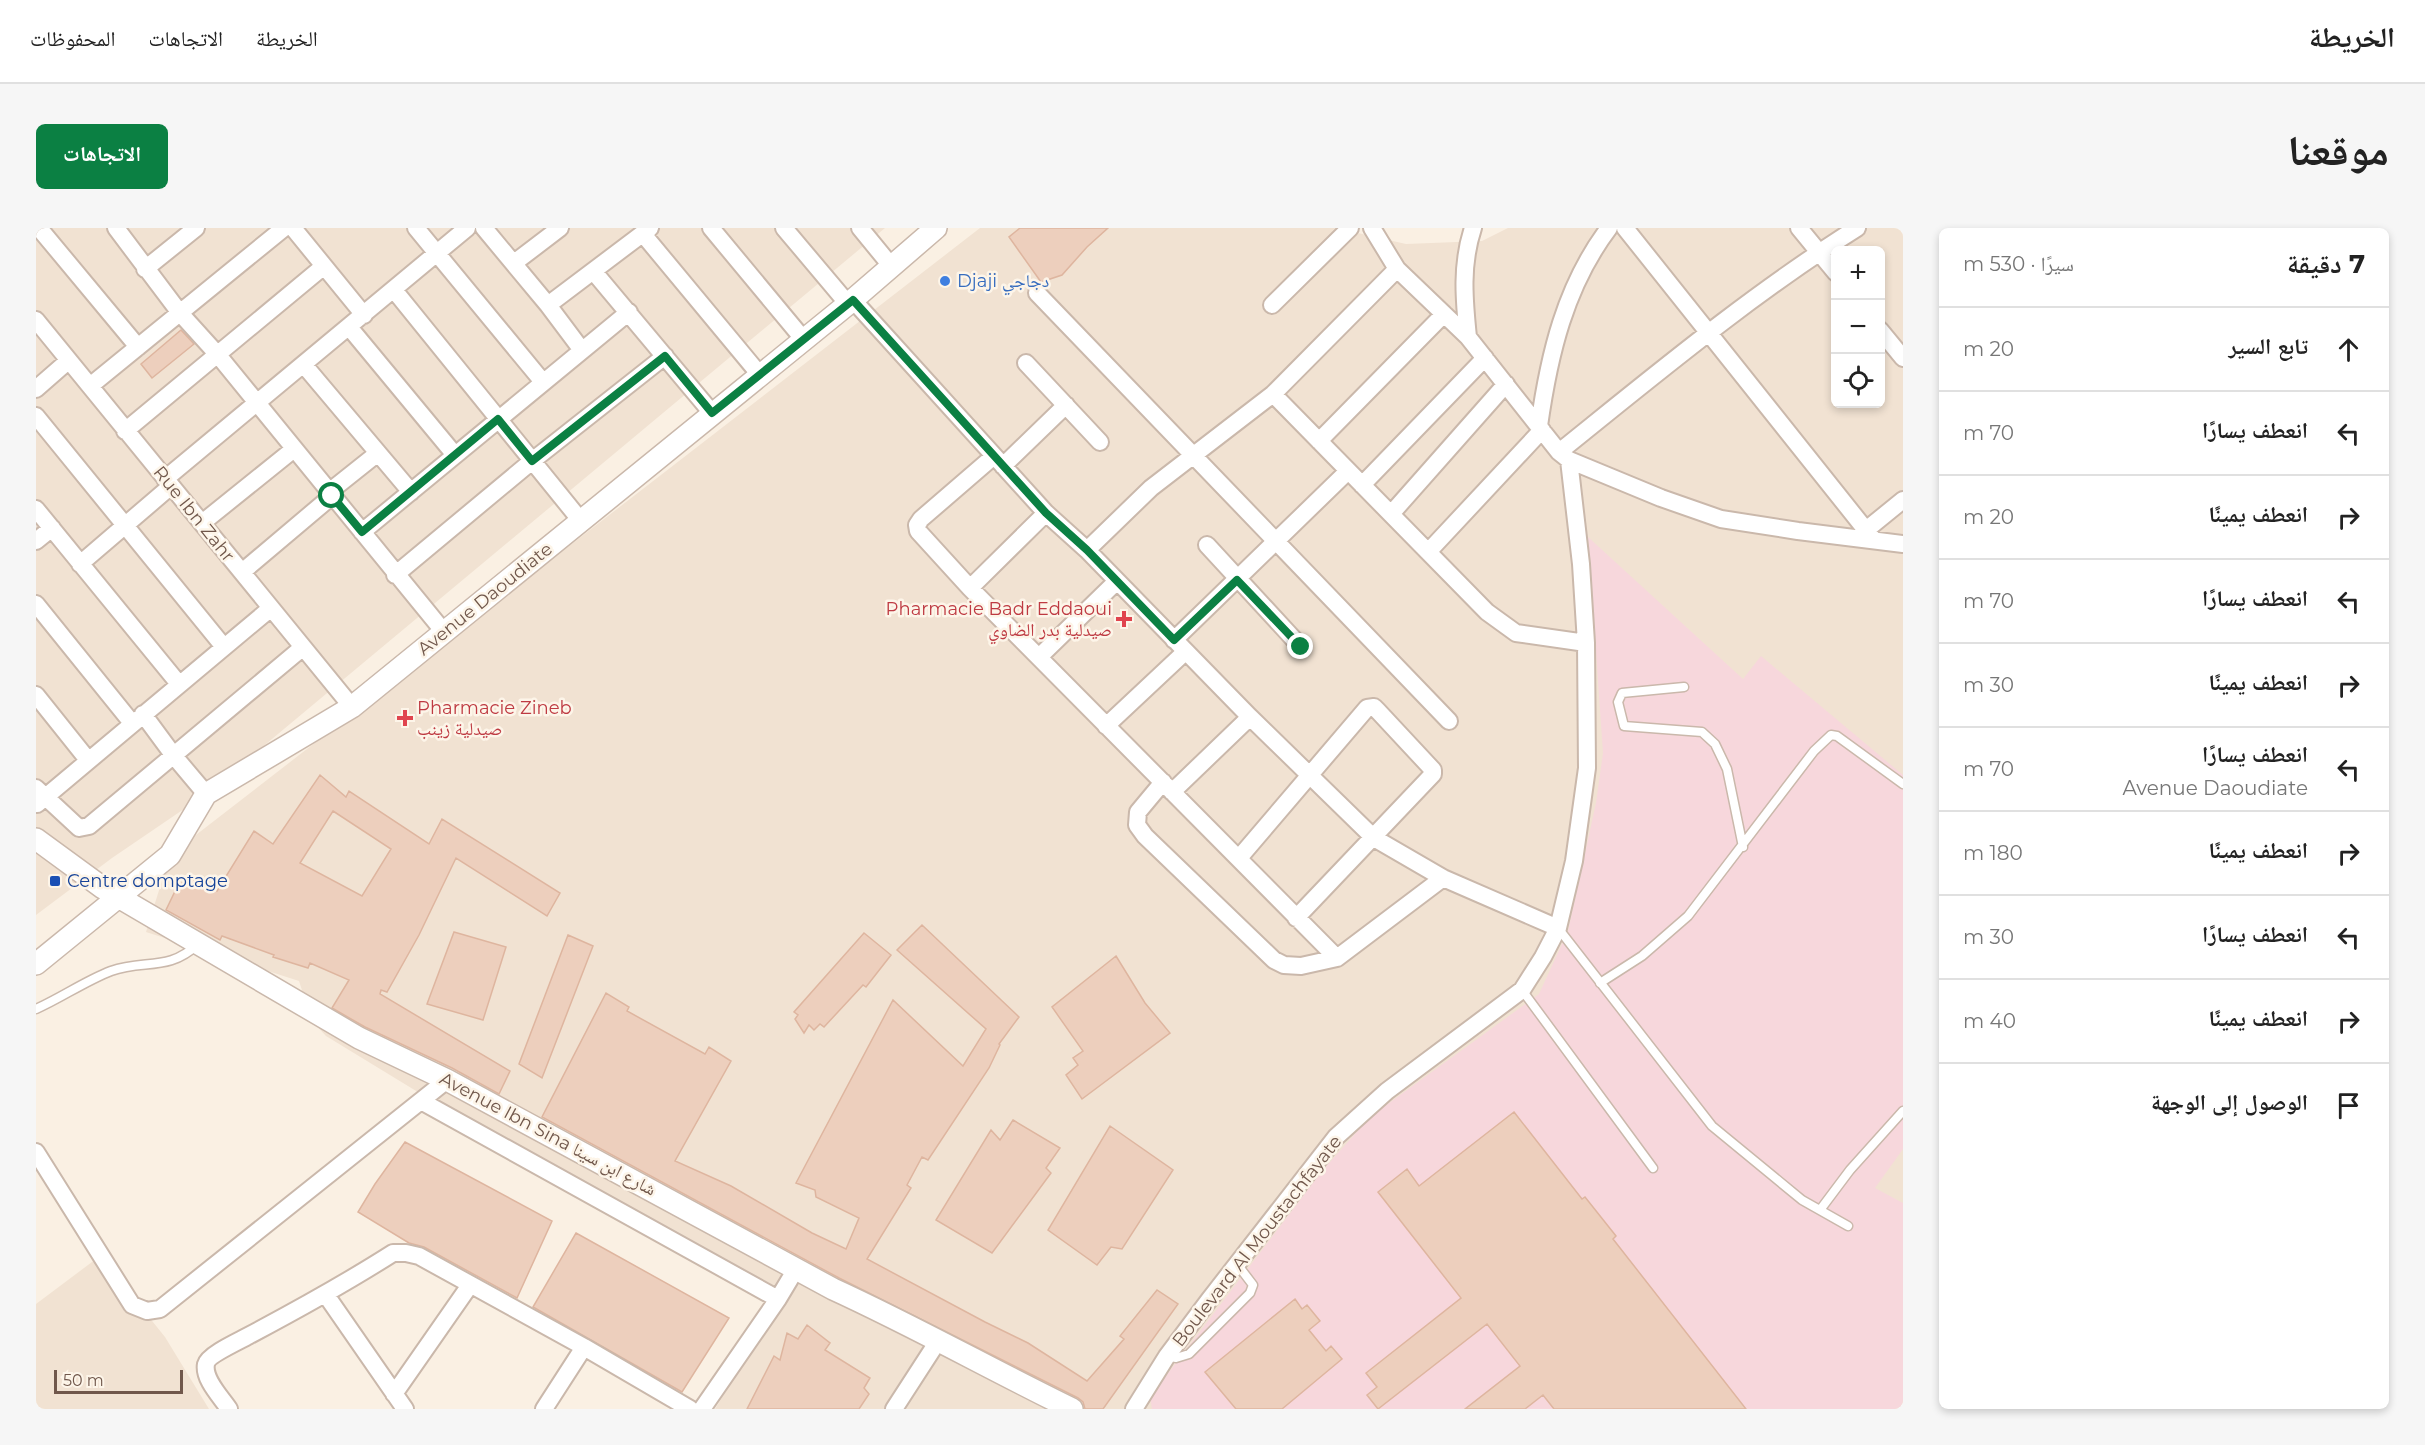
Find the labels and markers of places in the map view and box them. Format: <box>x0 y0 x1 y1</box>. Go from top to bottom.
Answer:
place label: Djaji دجاجي <box>957 270 1049 296</box>
marker: Djaji دجاجي <box>938 274 952 288</box>
place label: Pharmacie Badr Eddaoui صيدلية بدر الضاوي <box>886 598 1112 645</box>
marker: Pharmacie Badr Eddaoui صيدلية بدر الضاوي <box>1117 612 1131 626</box>
place label: Pharmacie Zineb صيدلية زينب <box>417 697 572 740</box>
marker: Pharmacie Zineb صيدلية زينب <box>398 711 412 725</box>
place label: Centre domptage <box>67 870 228 892</box>
marker: Centre domptage <box>48 874 62 888</box>

